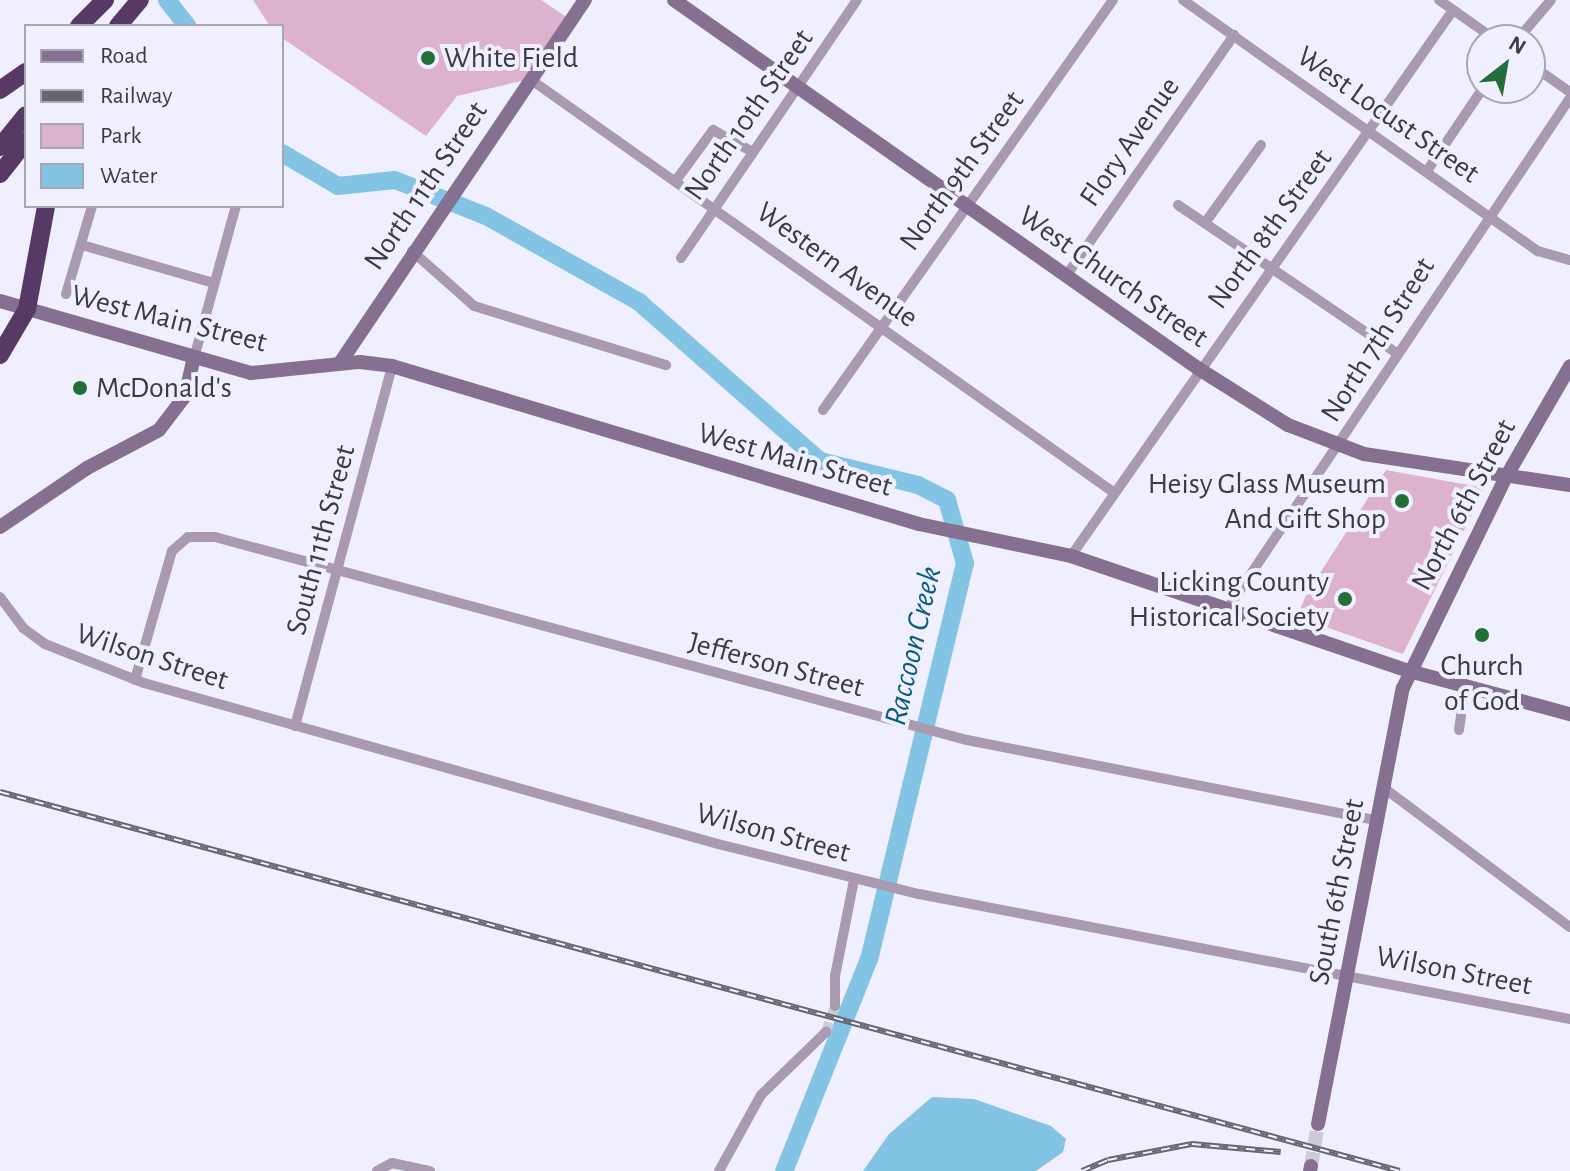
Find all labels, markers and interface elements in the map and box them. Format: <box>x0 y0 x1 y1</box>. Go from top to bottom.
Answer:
street label: North 10th Street <box>677 22 821 208</box>
legend <box>24 24 284 208</box>
north arrow <box>1466 24 1546 104</box>
text: N <box>1505 32 1530 59</box>
street label: West Locust Street <box>1290 39 1486 191</box>
place label: White Field <box>444 40 578 76</box>
text: Road <box>100 44 148 68</box>
marker: White Field <box>419 49 437 67</box>
street label: Flory Avenue <box>1072 70 1188 214</box>
text: Railway <box>100 84 172 108</box>
street label: North 9th Street <box>892 84 1032 258</box>
street label: North 11th Street <box>356 95 496 277</box>
text: Park <box>100 124 141 148</box>
street label: North 8th Street <box>1200 142 1340 316</box>
text: Water <box>100 164 157 188</box>
street label: Western Avenue <box>749 194 925 336</box>
street label: West Church Street <box>1011 198 1215 356</box>
street label: North 7th Street <box>1313 251 1443 429</box>
street label: West Main Street <box>67 277 271 361</box>
place label: McDonald's <box>96 370 232 406</box>
marker: McDonald's <box>71 379 89 397</box>
street label: North 6th Street <box>1404 413 1524 597</box>
street label: West Main Street <box>694 415 896 505</box>
street label: South 11th Street <box>278 441 364 639</box>
place label: Heisy Glass Museum And Gift Shop <box>1148 466 1386 536</box>
marker: Heisy Glass Museum And Gift Shop <box>1393 492 1411 510</box>
water label: Raccoon Creek <box>876 563 950 729</box>
place label: Licking County Historical Society <box>1129 564 1329 634</box>
marker: Licking County Historical Society <box>1336 590 1354 608</box>
street label: Wilson Street <box>71 615 233 699</box>
street label: Jefferson Street <box>684 624 868 706</box>
marker: Church of God <box>1473 626 1491 644</box>
place label: Church of God <box>1440 648 1524 718</box>
street label: Wilson Street <box>692 795 854 871</box>
street label: South 6th Street <box>1301 796 1373 988</box>
street label: Wilson Street <box>1373 938 1535 1004</box>

